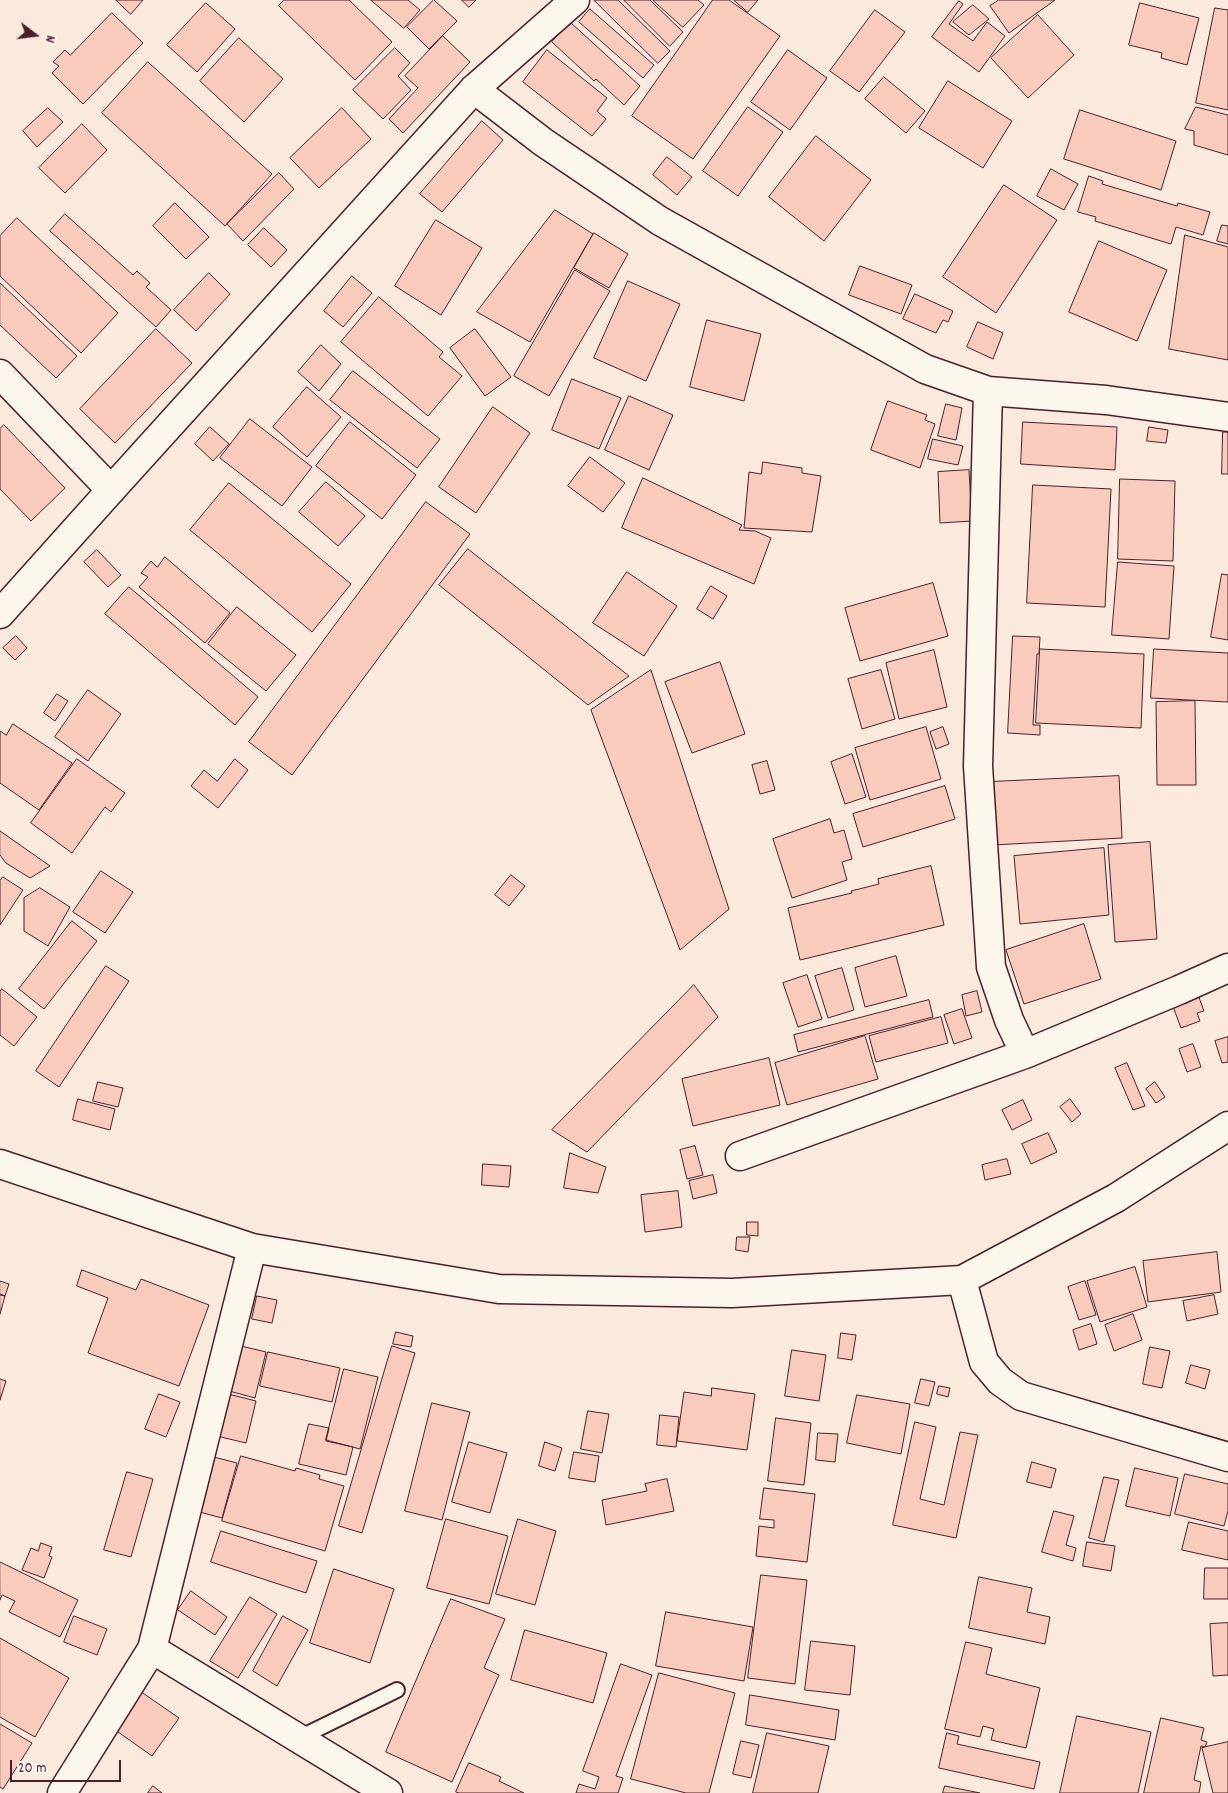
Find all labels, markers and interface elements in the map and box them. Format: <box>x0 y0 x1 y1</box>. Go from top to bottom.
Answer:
north arrow <box>10 10 60 60</box>
text: N <box>39 33 60 45</box>
scale bar <box>12 1750 124 1782</box>
text: 20 m <box>18 1758 46 1780</box>

